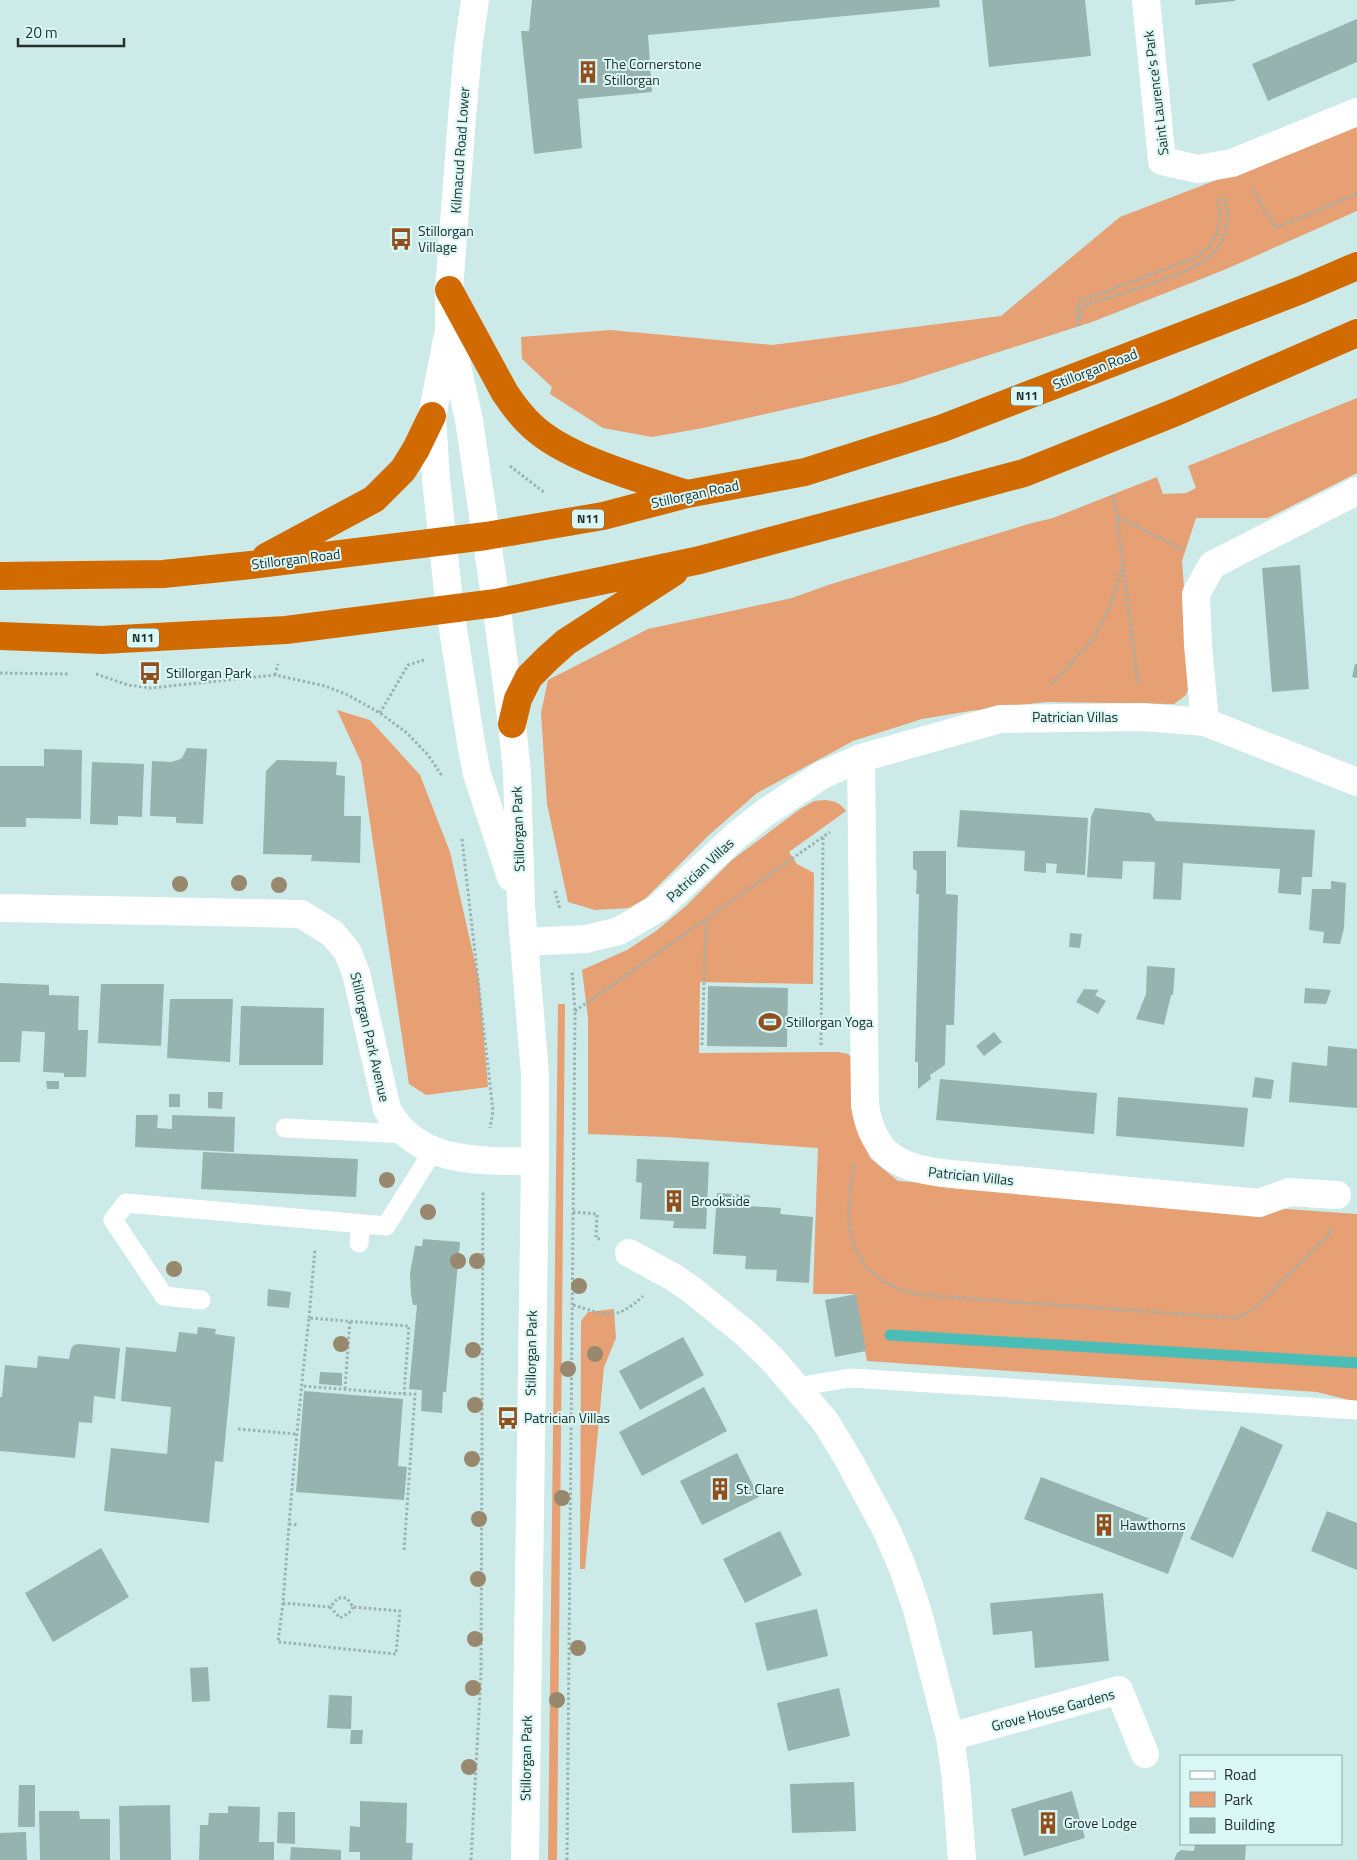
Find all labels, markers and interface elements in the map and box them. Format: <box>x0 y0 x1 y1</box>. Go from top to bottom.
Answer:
scale bar <box>18 15 124 47</box>
text: 20 m <box>25 21 58 44</box>
street label: Saint Laurence's Park <box>1137 29 1174 157</box>
place label: The Cornerstone Stillorgan <box>604 53 702 90</box>
building icon: The Cornerstone Stillorgan <box>575 59 601 85</box>
street label: Kilmacud Road Lower <box>445 86 474 214</box>
place label: Stillorgan Village <box>418 220 474 257</box>
bus stop icon: Stillorgan Village <box>388 226 414 252</box>
street label: Stillorgan Road <box>1049 343 1140 394</box>
road number: N11 <box>1011 386 1043 406</box>
street label: Stillorgan Road <box>649 474 741 513</box>
road number: N11 <box>572 509 604 528</box>
street label: Stillorgan Road <box>250 543 341 574</box>
road number: N11 <box>127 628 159 648</box>
bus stop icon: Stillorgan Park <box>137 660 163 686</box>
place label: Stillorgan Park <box>166 662 252 683</box>
street label: Patrician Villas <box>1032 706 1118 727</box>
street label: Stillorgan Park <box>506 786 529 872</box>
street label: Patrician Villas <box>661 833 738 907</box>
street label: Stillorgan Park Avenue <box>345 970 396 1104</box>
sports icon: Stillorgan Yoga <box>757 1009 783 1035</box>
place label: Stillorgan Yoga <box>786 1011 873 1032</box>
street label: Patrician Villas <box>927 1161 1015 1190</box>
building icon: Brookside <box>661 1188 687 1214</box>
place label: Brookside <box>691 1190 750 1211</box>
street label: Stillorgan Park <box>519 1310 542 1396</box>
bus stop icon: Patrician Villas <box>495 1405 521 1431</box>
place label: Patrician Villas <box>524 1407 610 1428</box>
building icon: St. Clare <box>707 1476 733 1502</box>
place label: St. Clare <box>736 1478 784 1499</box>
building icon: Hawthorns <box>1091 1512 1117 1538</box>
place label: Hawthorns <box>1120 1514 1186 1535</box>
street label: Grove House Gardens <box>989 1683 1117 1736</box>
street label: Stillorgan Park <box>514 1715 537 1801</box>
legend <box>1180 1755 1342 1845</box>
text: Road <box>1224 1763 1256 1786</box>
text: Park <box>1224 1788 1253 1811</box>
building icon: Grove Lodge <box>1035 1810 1061 1836</box>
place label: Grove Lodge <box>1064 1812 1137 1833</box>
text: Building <box>1224 1813 1275 1836</box>

